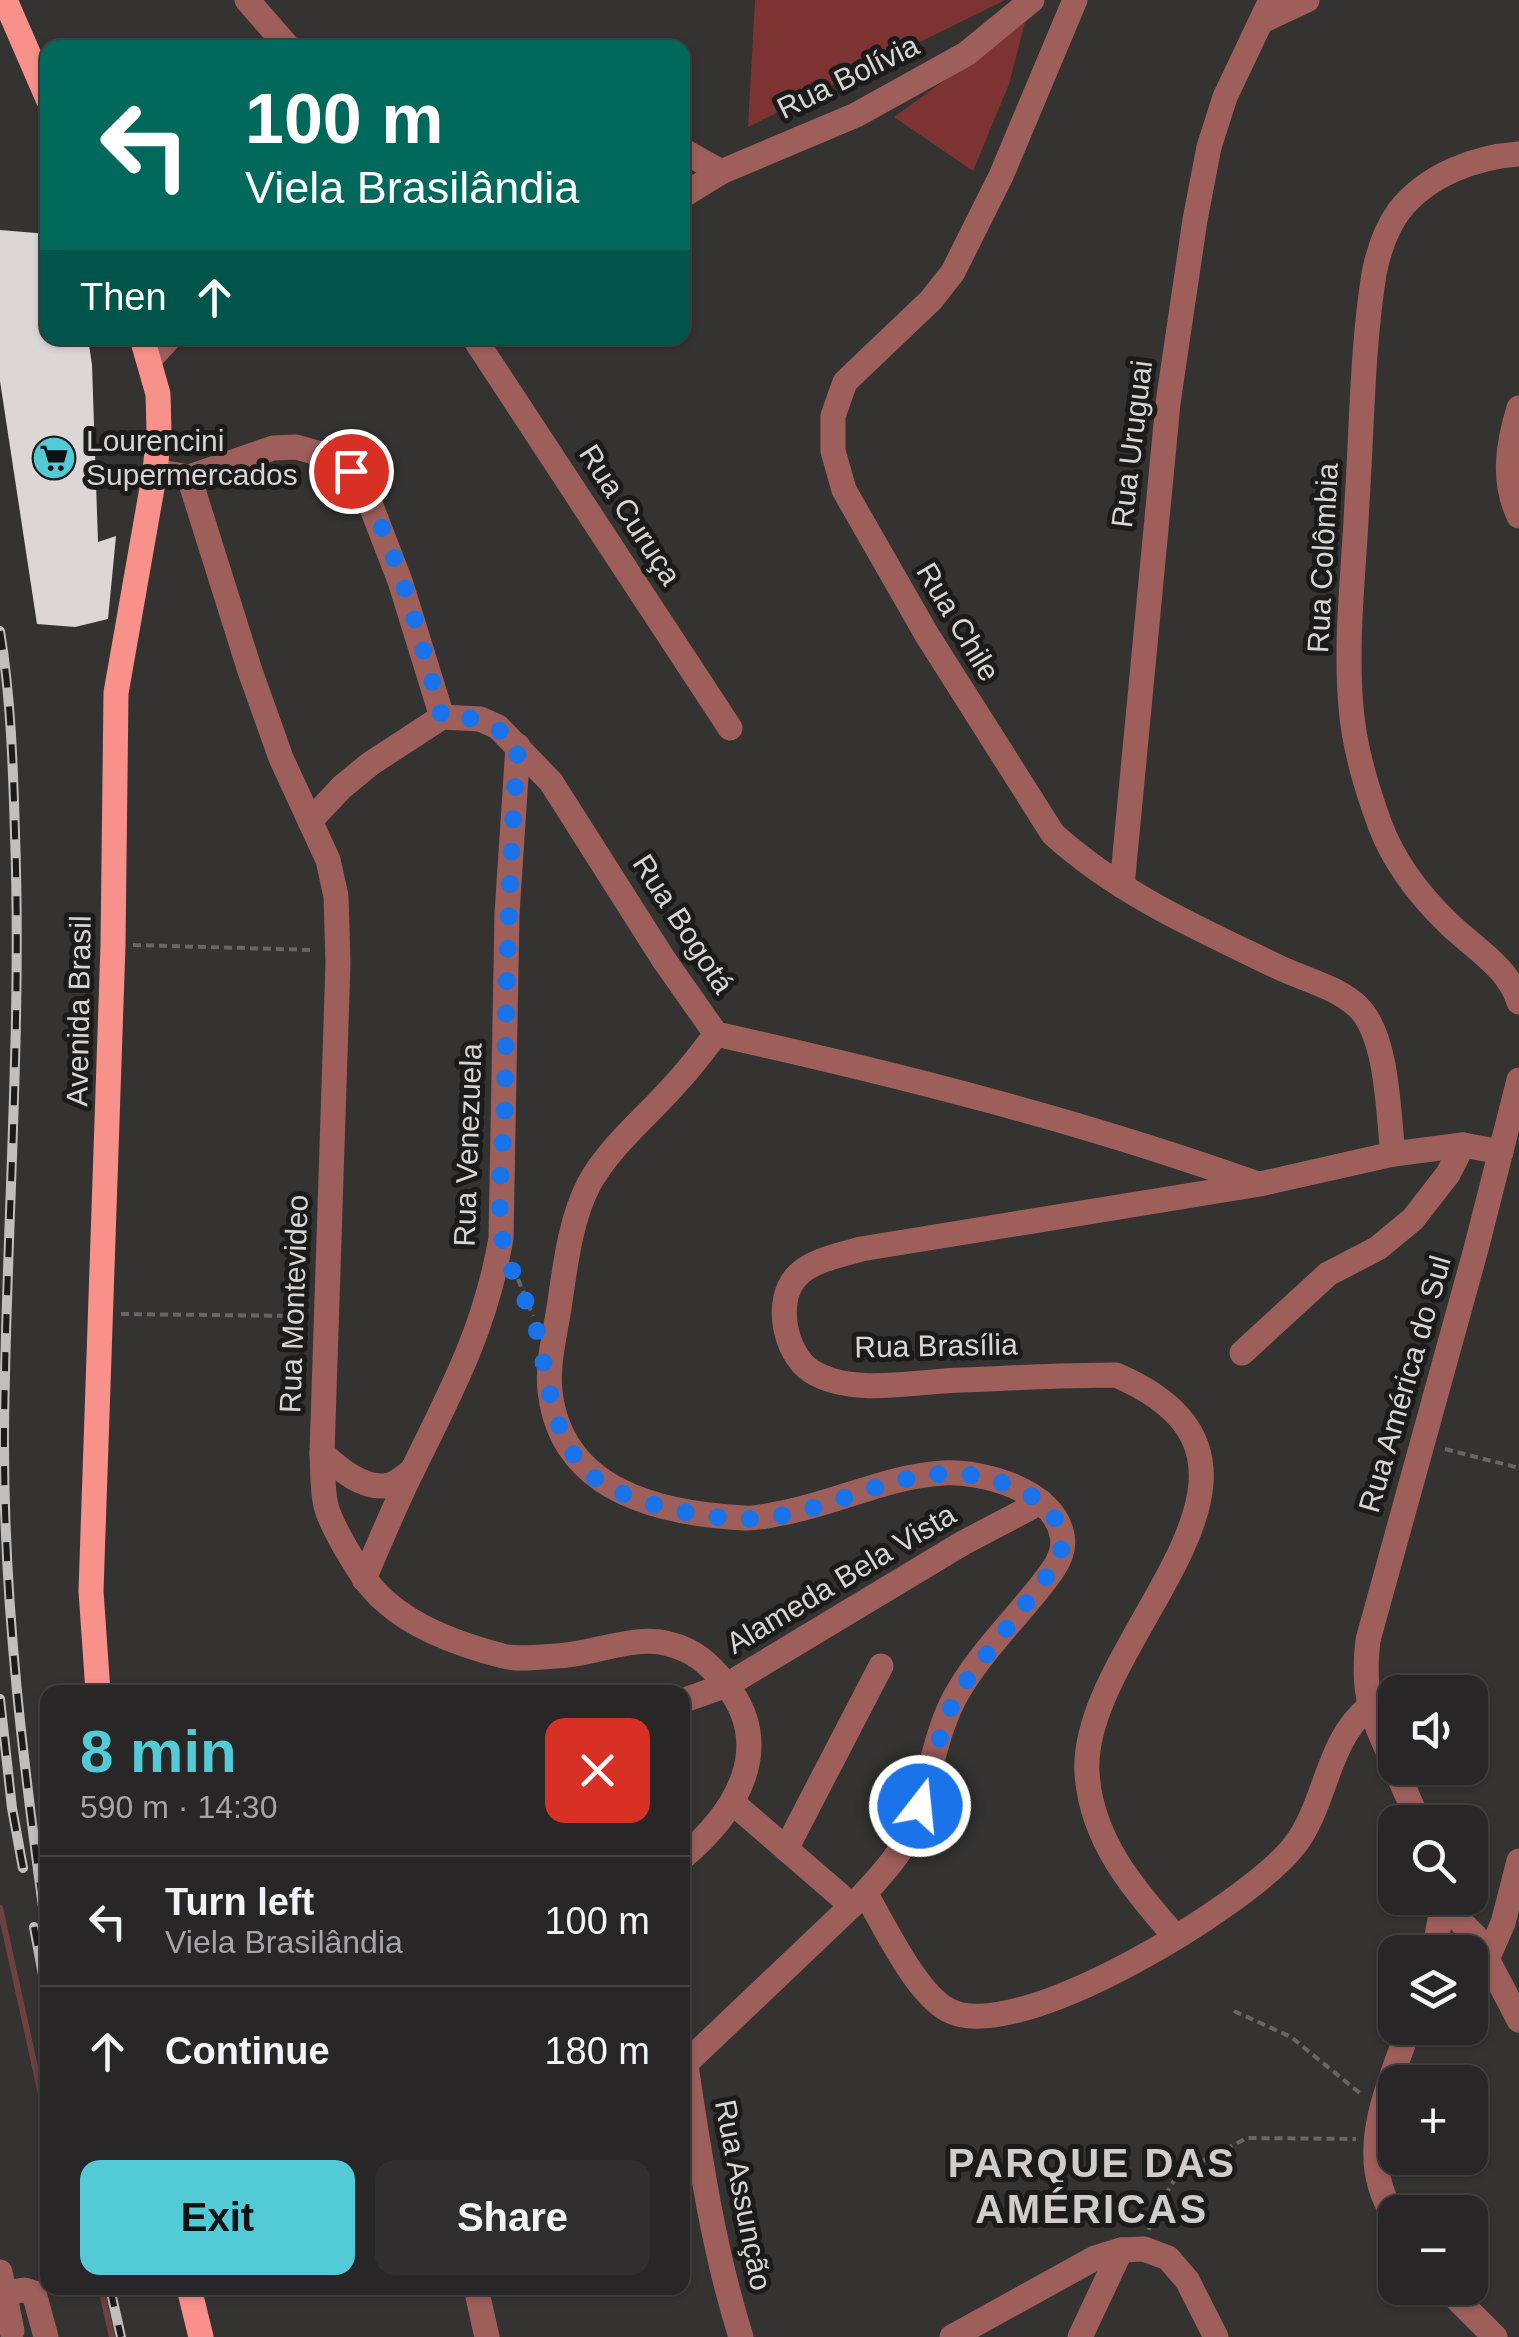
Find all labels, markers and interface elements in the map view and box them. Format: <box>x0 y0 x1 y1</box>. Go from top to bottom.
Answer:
street label: Rua Bolívia <box>772 28 924 125</box>
icon: left <box>80 80 210 210</box>
text: 100 m <box>245 80 443 158</box>
text: Viela Brasilândia <box>245 162 579 213</box>
icon: ahead <box>187 270 242 325</box>
text: Then <box>80 276 167 318</box>
street label: Rua Uruguai <box>1105 358 1158 530</box>
place label: Lourencini Supermercados <box>86 424 298 491</box>
pin <box>309 429 394 514</box>
supermarket icon: Lourencini Supermercados <box>31 435 77 481</box>
street label: Rua Curuça <box>573 439 688 591</box>
icon: arrive <box>324 444 379 499</box>
street label: Rua Colômbia <box>1301 462 1344 654</box>
street label: Rua Chile <box>910 557 1006 687</box>
street label: Rua Bogotá <box>626 848 741 999</box>
street label: Avenida Brasil <box>60 915 97 1107</box>
street label: Rua Venezuela <box>447 1042 488 1247</box>
street label: Rua Montevideo <box>273 1194 314 1414</box>
street label: Rua América do Sul <box>1352 1252 1457 1516</box>
street label: Rua Brasília <box>854 1328 1018 1363</box>
street label: Alameda Bela Vista <box>720 1497 961 1660</box>
map controls <box>1378 1675 1488 2305</box>
button: sound <box>1378 1675 1488 1785</box>
text: 8 min <box>80 1718 237 1785</box>
button: close <box>545 1718 650 1823</box>
position arrow <box>868 1754 972 1858</box>
text: 590 m · 14:30 <box>80 1789 277 1825</box>
button: search <box>1378 1805 1488 1915</box>
text: Turn left <box>165 1881 314 1923</box>
icon: left <box>80 1894 135 1949</box>
text: 100 m <box>544 1900 650 1942</box>
text: Viela Brasilândia <box>165 1924 403 1960</box>
button: layers <box>1378 1935 1488 2045</box>
icon: ahead <box>80 2024 135 2079</box>
text: Continue <box>165 2030 330 2072</box>
text: 180 m <box>544 2030 650 2072</box>
button: + <box>1378 2065 1488 2175</box>
street label: Rua Assunção <box>709 2097 778 2293</box>
district label: PARQUE DAS AMÉRICAS <box>948 2141 1236 2231</box>
button: Exit <box>80 2160 355 2275</box>
button: Share <box>375 2160 650 2275</box>
button: − <box>1378 2195 1488 2305</box>

